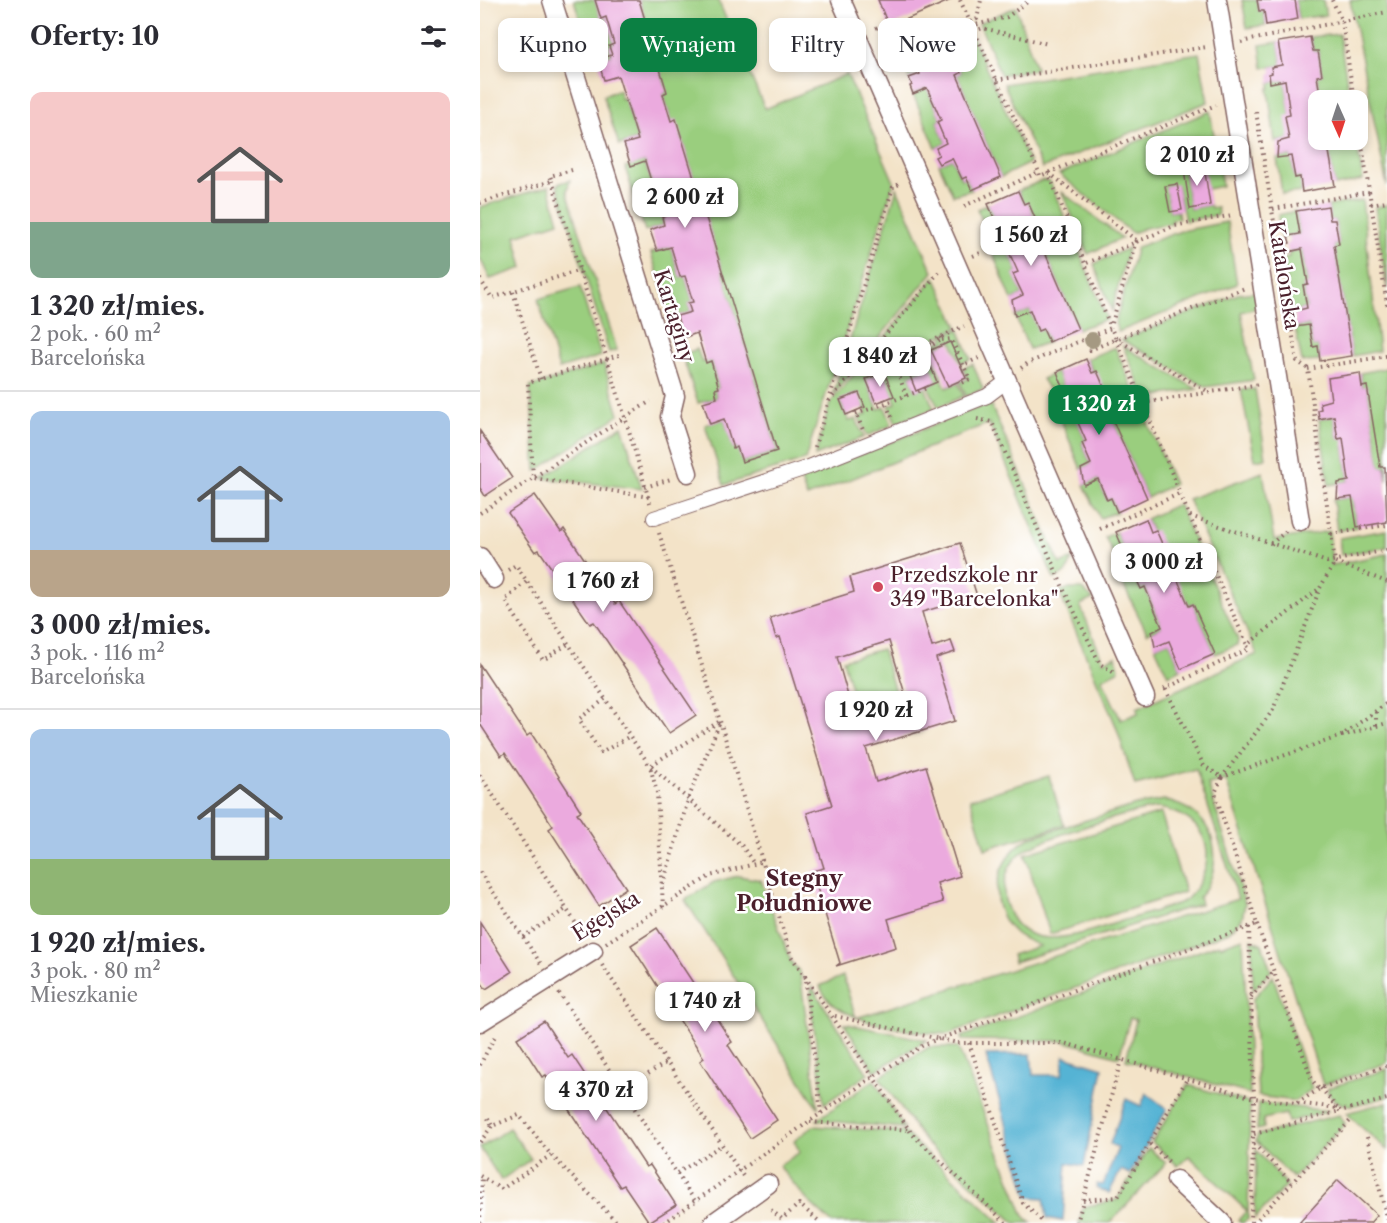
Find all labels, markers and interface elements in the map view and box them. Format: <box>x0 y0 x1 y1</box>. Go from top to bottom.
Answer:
chip: Kupno <box>498 18 608 72</box>
chip: Wynajem <box>620 18 757 72</box>
chip: Filtry <box>769 18 866 72</box>
chip: Nowe <box>878 18 977 72</box>
text: Oferty: 10 <box>30 20 160 52</box>
icon: filters <box>417 20 450 53</box>
north arrow <box>1308 90 1368 150</box>
map controls <box>1308 90 1368 150</box>
icon: home <box>186 131 294 239</box>
pin: 2 010 zł <box>1135 136 1259 187</box>
text: 2 010 zł <box>1160 143 1234 167</box>
pin: 2 600 zł <box>623 178 747 229</box>
text: 2 600 zł <box>646 185 724 209</box>
pin: 1 560 zł <box>969 216 1093 267</box>
street label: Katalońska <box>1264 219 1306 332</box>
text: 1 560 zł <box>994 223 1068 247</box>
street label: Kartaginy <box>648 266 701 366</box>
text: 1 320 zł/mies. <box>30 290 205 322</box>
text: 2 pok. · 60 m² <box>30 322 161 346</box>
pin: 1 840 zł <box>818 337 942 388</box>
text: 1 840 zł <box>843 344 917 368</box>
text: Barcelońska <box>30 346 145 370</box>
pin: 1 320 zł <box>1037 385 1161 436</box>
text: 1 320 zł <box>1062 392 1136 416</box>
icon: home <box>186 450 294 558</box>
pin: 3 000 zł <box>1102 543 1226 594</box>
text: 3 000 zł <box>1125 550 1203 574</box>
pin: 1 760 zł <box>541 562 665 613</box>
place label: Przedszkole nr 349 "Barcelonka" <box>890 562 1059 611</box>
text: 1 760 zł <box>567 569 639 593</box>
marker: Przedszkole nr 349 "Barcelonka" <box>871 580 885 594</box>
text: 3 000 zł/mies. <box>30 609 211 641</box>
text: 3 pok. · 116 m² <box>30 641 165 665</box>
text: Barcelońska <box>30 665 145 689</box>
pin: 1 920 zł <box>814 691 938 742</box>
text: 1 920 zł <box>839 698 913 722</box>
icon: home <box>186 768 294 876</box>
district label: Stegny Południowe <box>736 865 872 917</box>
street label: Egejska <box>567 885 645 946</box>
text: 1 920 zł/mies. <box>30 927 206 959</box>
text: 3 pok. · 80 m² <box>30 959 161 983</box>
pin: 1 740 zł <box>643 982 767 1033</box>
text: Mieszkanie <box>30 983 138 1007</box>
text: 1 740 zł <box>669 989 741 1013</box>
pin: 4 370 zł <box>534 1071 658 1122</box>
text: 4 370 zł <box>559 1078 633 1102</box>

